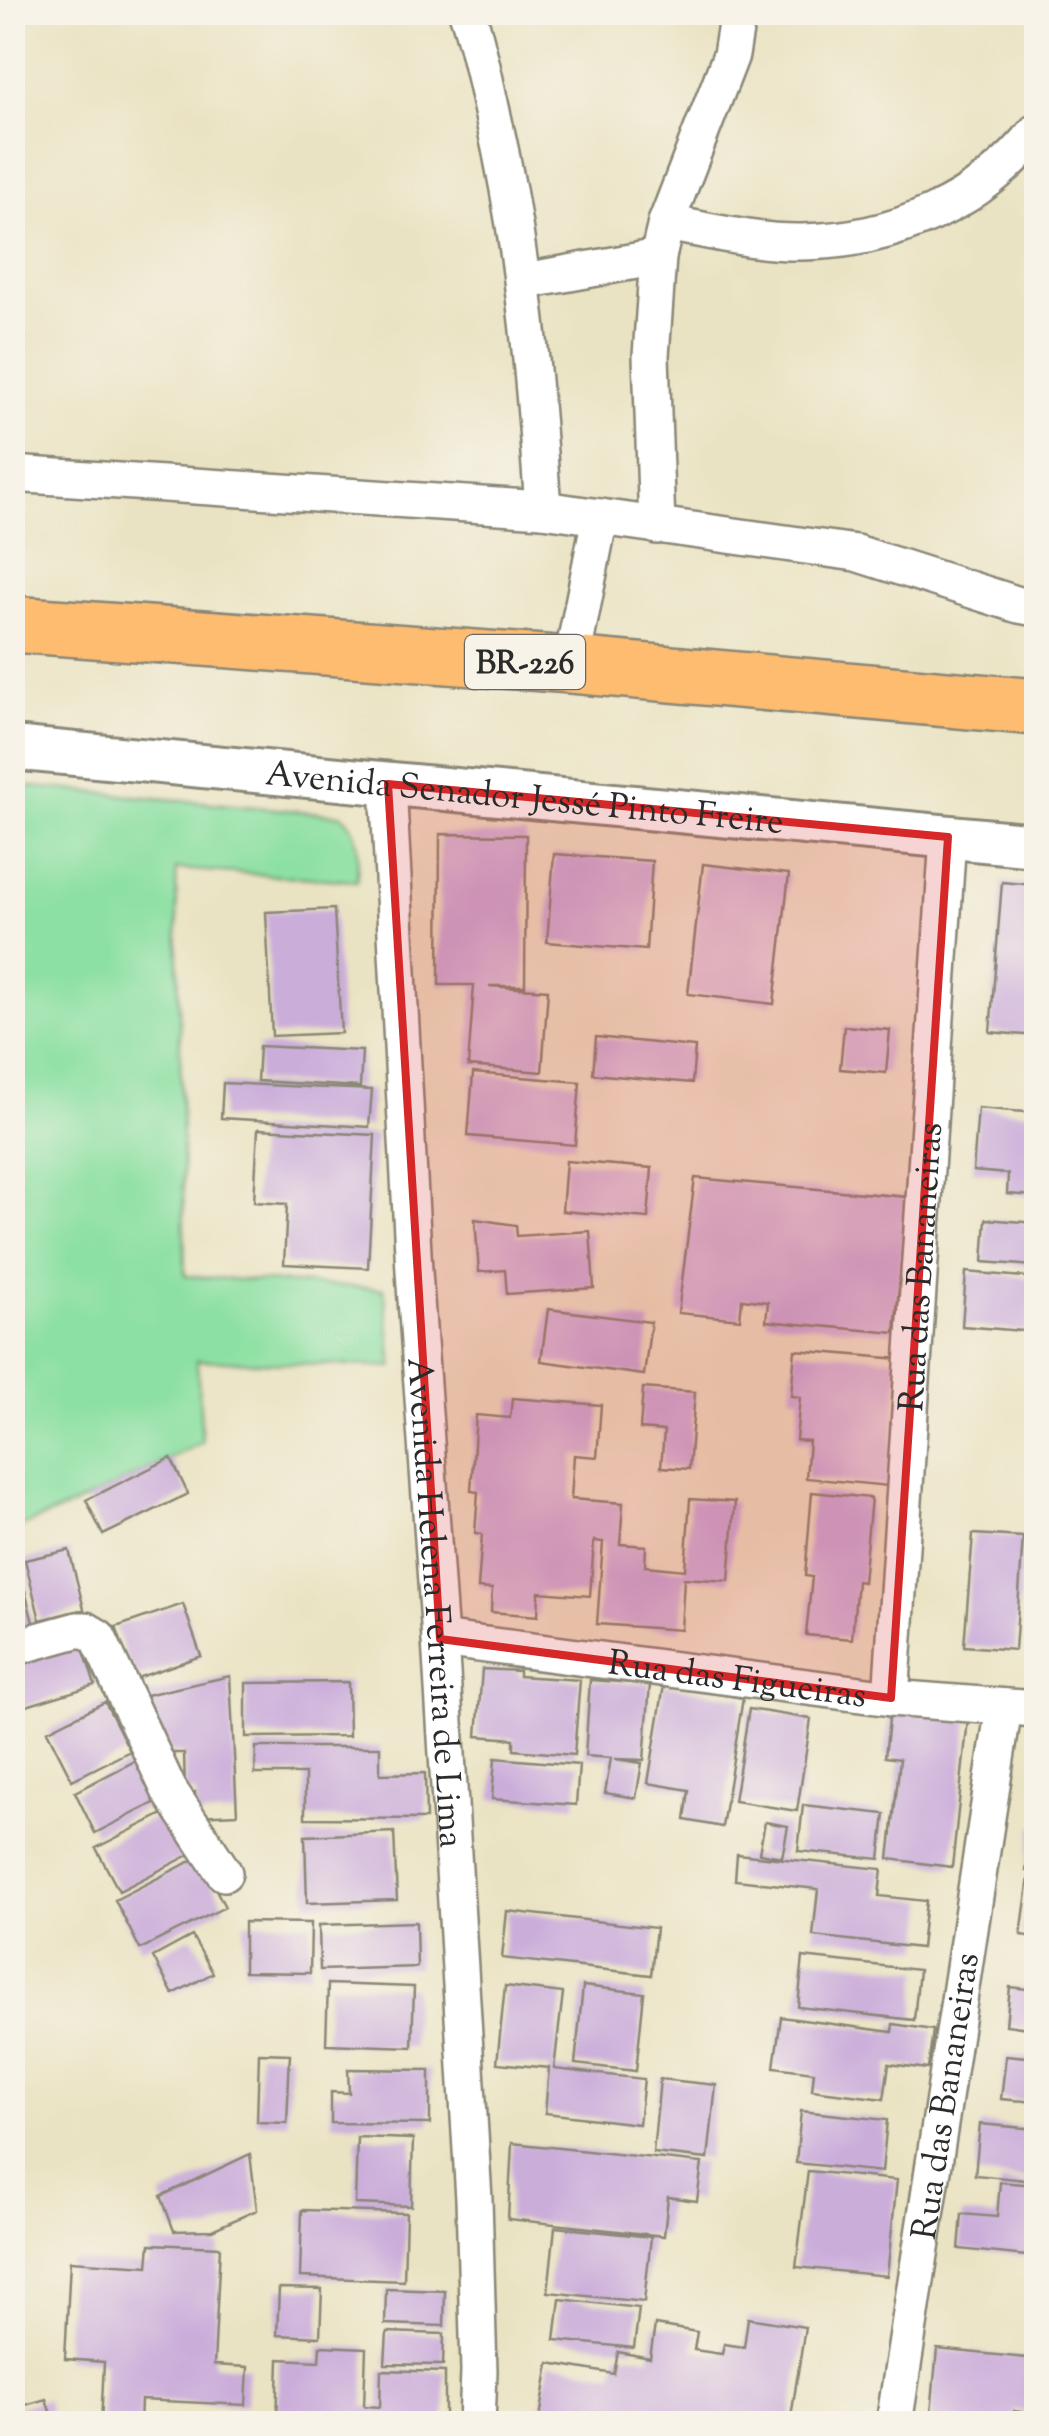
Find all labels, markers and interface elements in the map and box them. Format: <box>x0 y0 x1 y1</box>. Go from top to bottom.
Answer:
road number: BR-226 <box>465 635 585 689</box>
street label: Avenida Senador Jessé Pinto Freire <box>263 750 786 850</box>
street label: Rua das Bananeiras <box>888 1121 958 1413</box>
street label: Avenida Helena Ferreira de Lima <box>391 1356 475 1850</box>
street label: Rua das Figueiras <box>605 1639 869 1724</box>
street label: Rua das Bananeiras <box>901 1949 995 2243</box>

